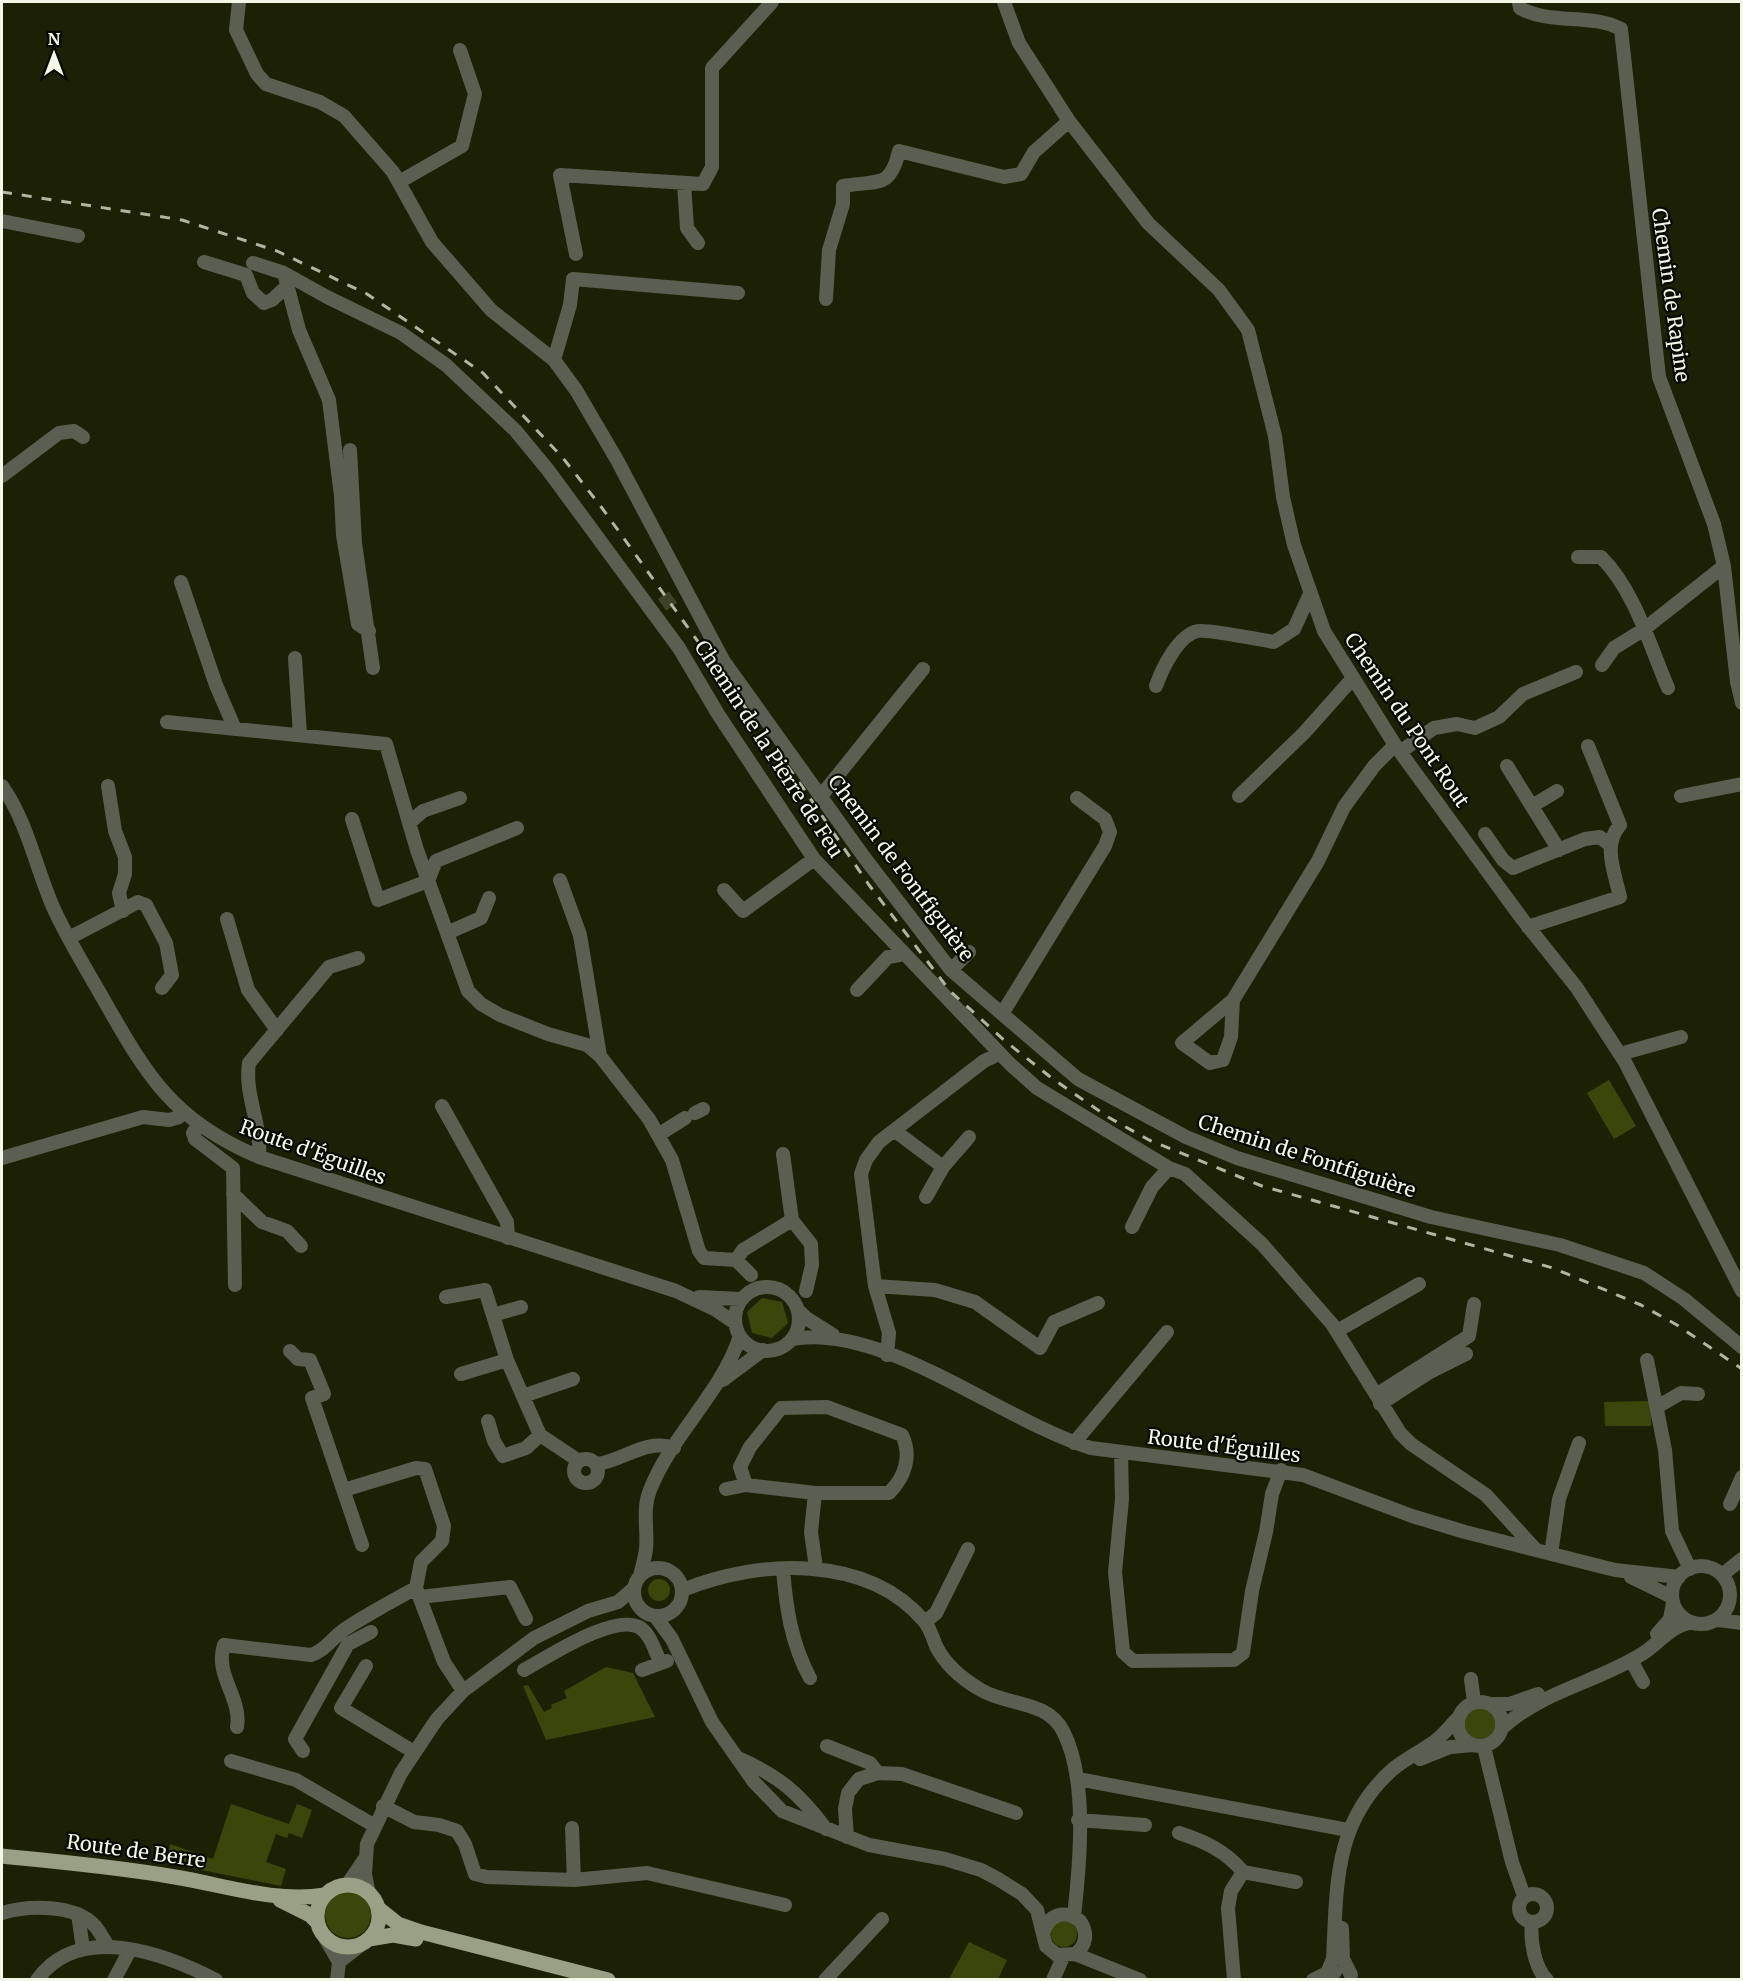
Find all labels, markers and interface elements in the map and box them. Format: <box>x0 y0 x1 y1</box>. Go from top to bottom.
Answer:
north arrow <box>24 24 84 84</box>
text: N <box>48 29 61 49</box>
street label: Chemin de Rapine <box>1647 206 1696 383</box>
street label: Chemin du Pont Rout <box>1340 628 1475 812</box>
street label: Chemin de la Pierre de Feu <box>690 635 849 862</box>
street label: Chemin de Fontfiguière <box>823 770 980 966</box>
street label: Chemin de Fontfiguière <box>1195 1109 1419 1202</box>
street label: Route d'Éguilles <box>236 1112 391 1190</box>
street label: Route d'Éguilles <box>1146 1422 1302 1467</box>
street label: Route de Berre <box>65 1828 207 1873</box>

